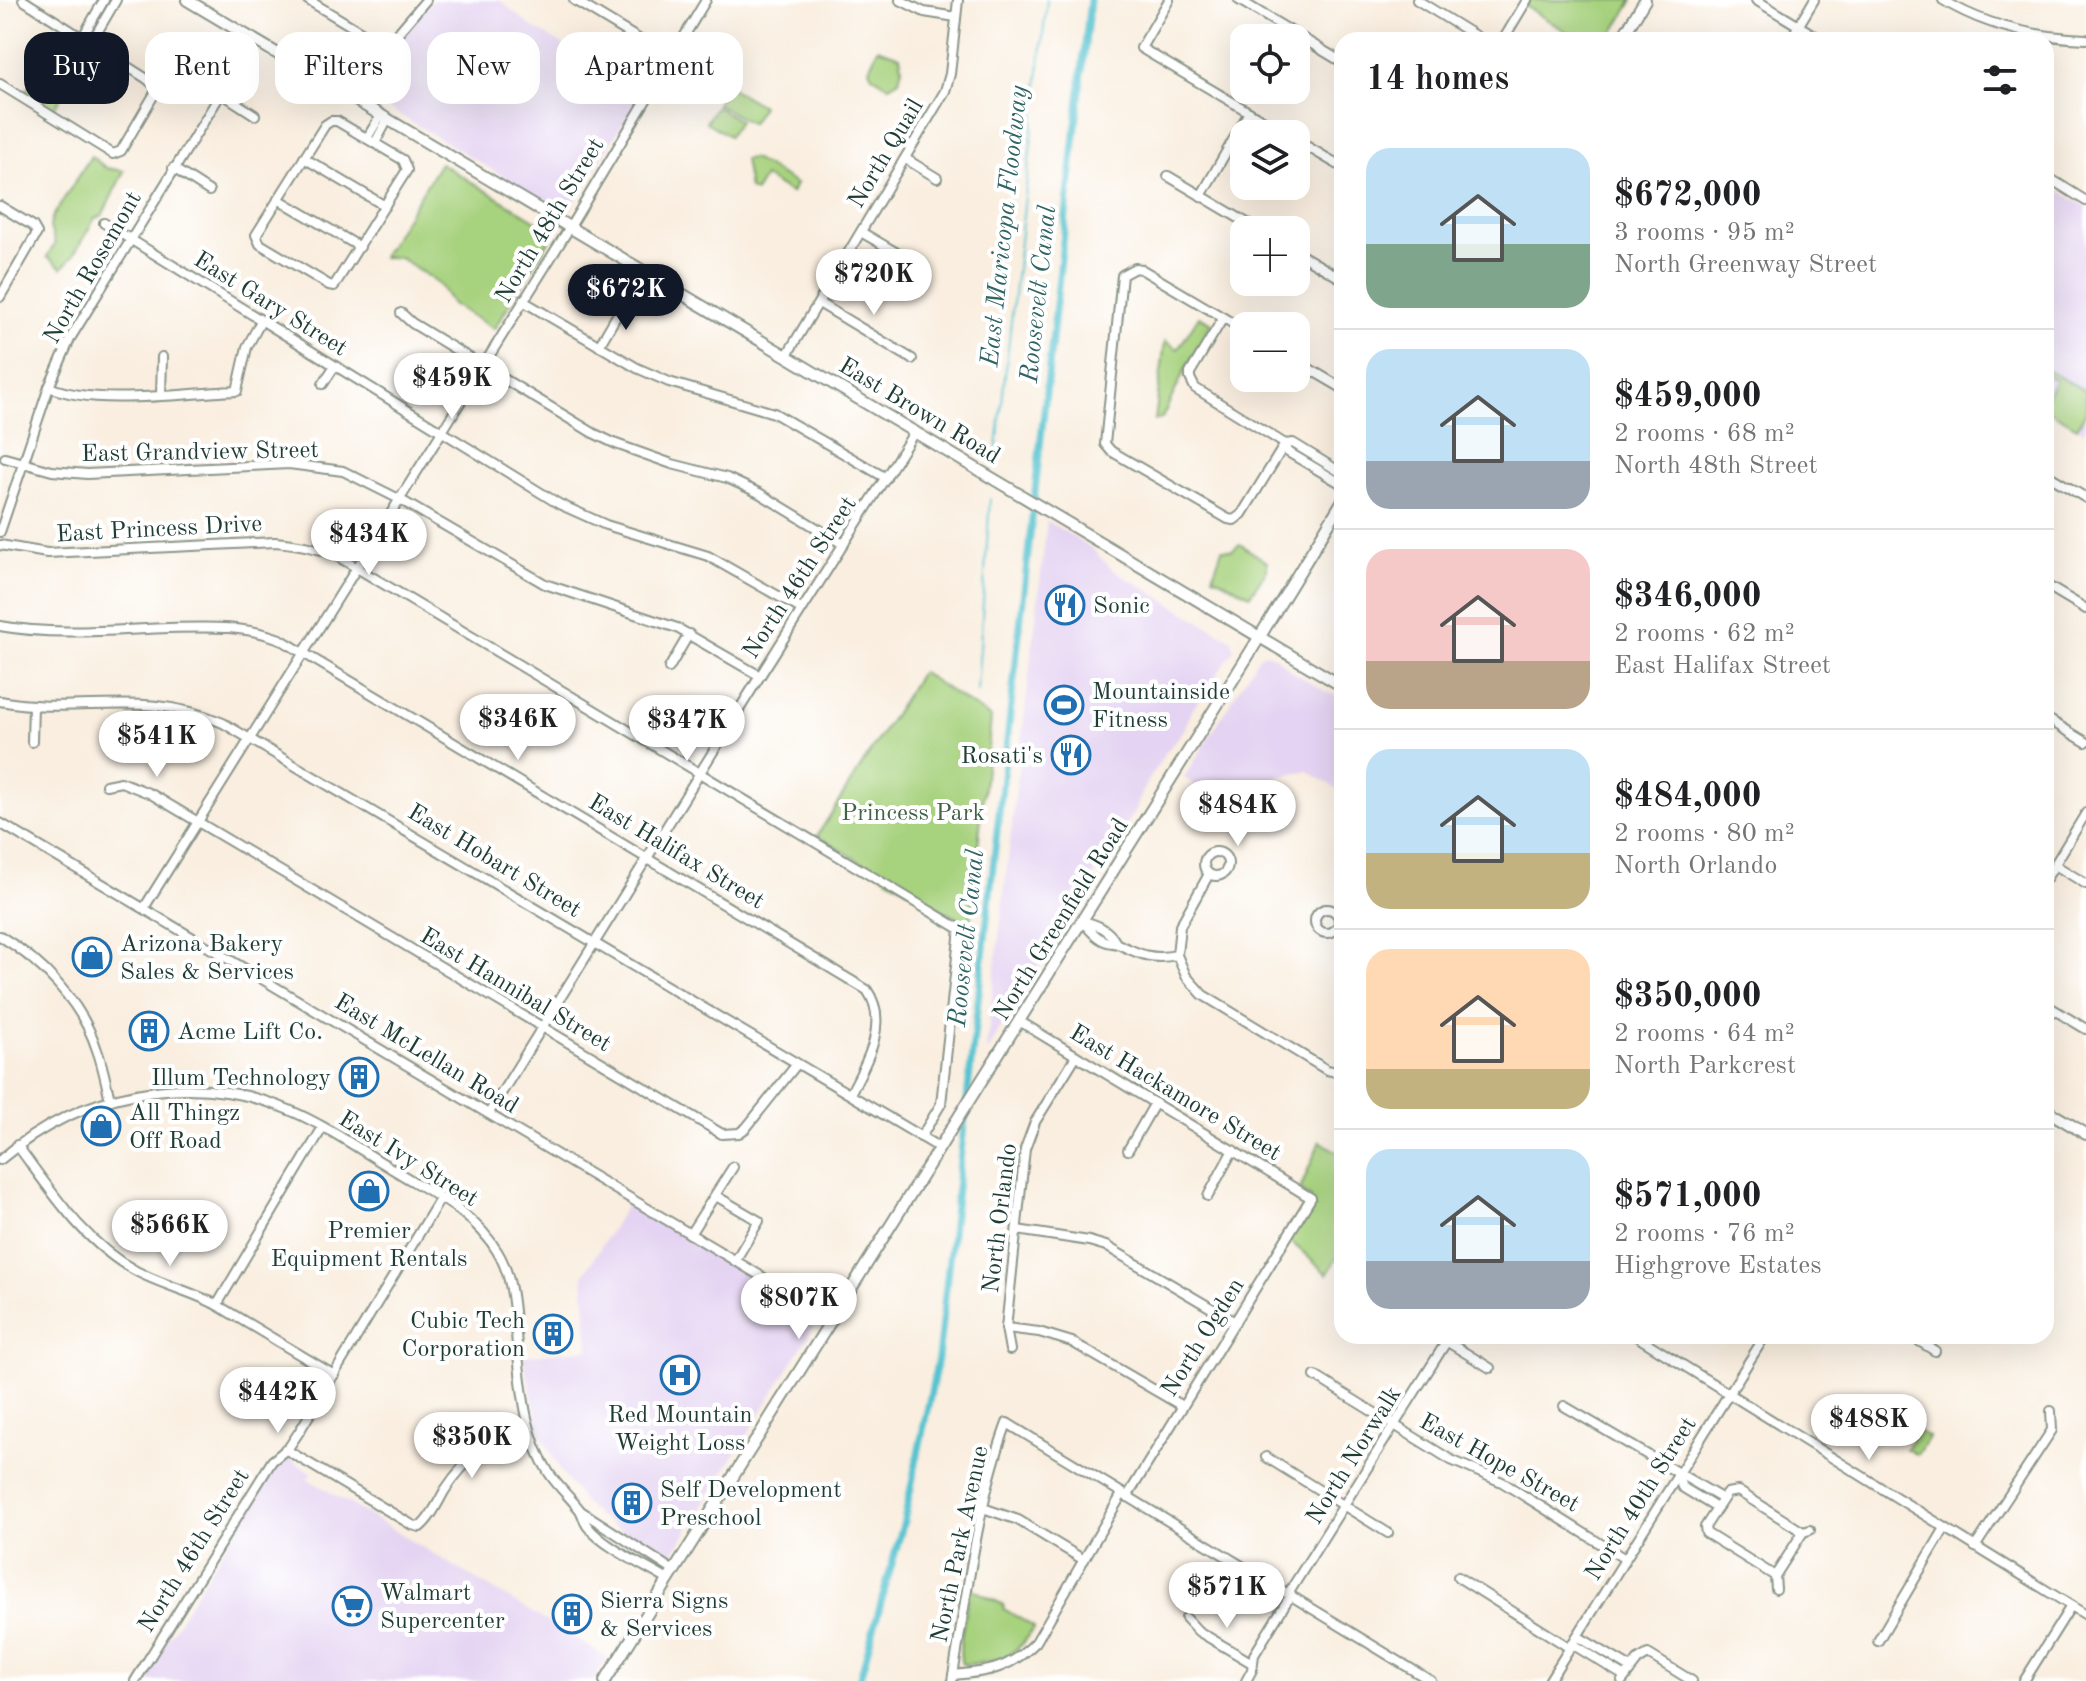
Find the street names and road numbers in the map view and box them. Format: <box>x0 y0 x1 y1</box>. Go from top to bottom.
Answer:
street label: North Quail <box>845 95 929 213</box>
street label: North 48th Street <box>492 134 609 308</box>
street label: North Rosemont <box>41 188 147 348</box>
street label: East Gary Street <box>189 248 351 361</box>
street label: East Brown Road <box>834 354 1004 469</box>
street label: East Grandview Street <box>81 439 319 467</box>
street label: North 46th Street <box>739 493 862 663</box>
street label: East Princess Drive <box>55 513 263 547</box>
street label: East Halifax Street <box>584 791 768 915</box>
street label: East Hobart Street <box>403 801 585 923</box>
street label: North Greenfield Road <box>990 815 1134 1025</box>
street label: East Hannibal Street <box>415 924 615 1057</box>
street label: East McLellan Road <box>330 990 522 1119</box>
street label: East Hackamore Street <box>1065 1021 1285 1166</box>
street label: East Ivy Street <box>334 1107 482 1212</box>
street label: North Orlando <box>980 1142 1022 1295</box>
street label: North Ogden <box>1158 1275 1250 1402</box>
street label: North Norwalk <box>1303 1383 1407 1529</box>
street label: East Hope Street <box>1415 1410 1583 1518</box>
street label: North 40th Street <box>1582 1413 1702 1585</box>
street label: North Park Avenue <box>928 1444 994 1645</box>
street label: North 46th Street <box>135 1465 255 1637</box>

